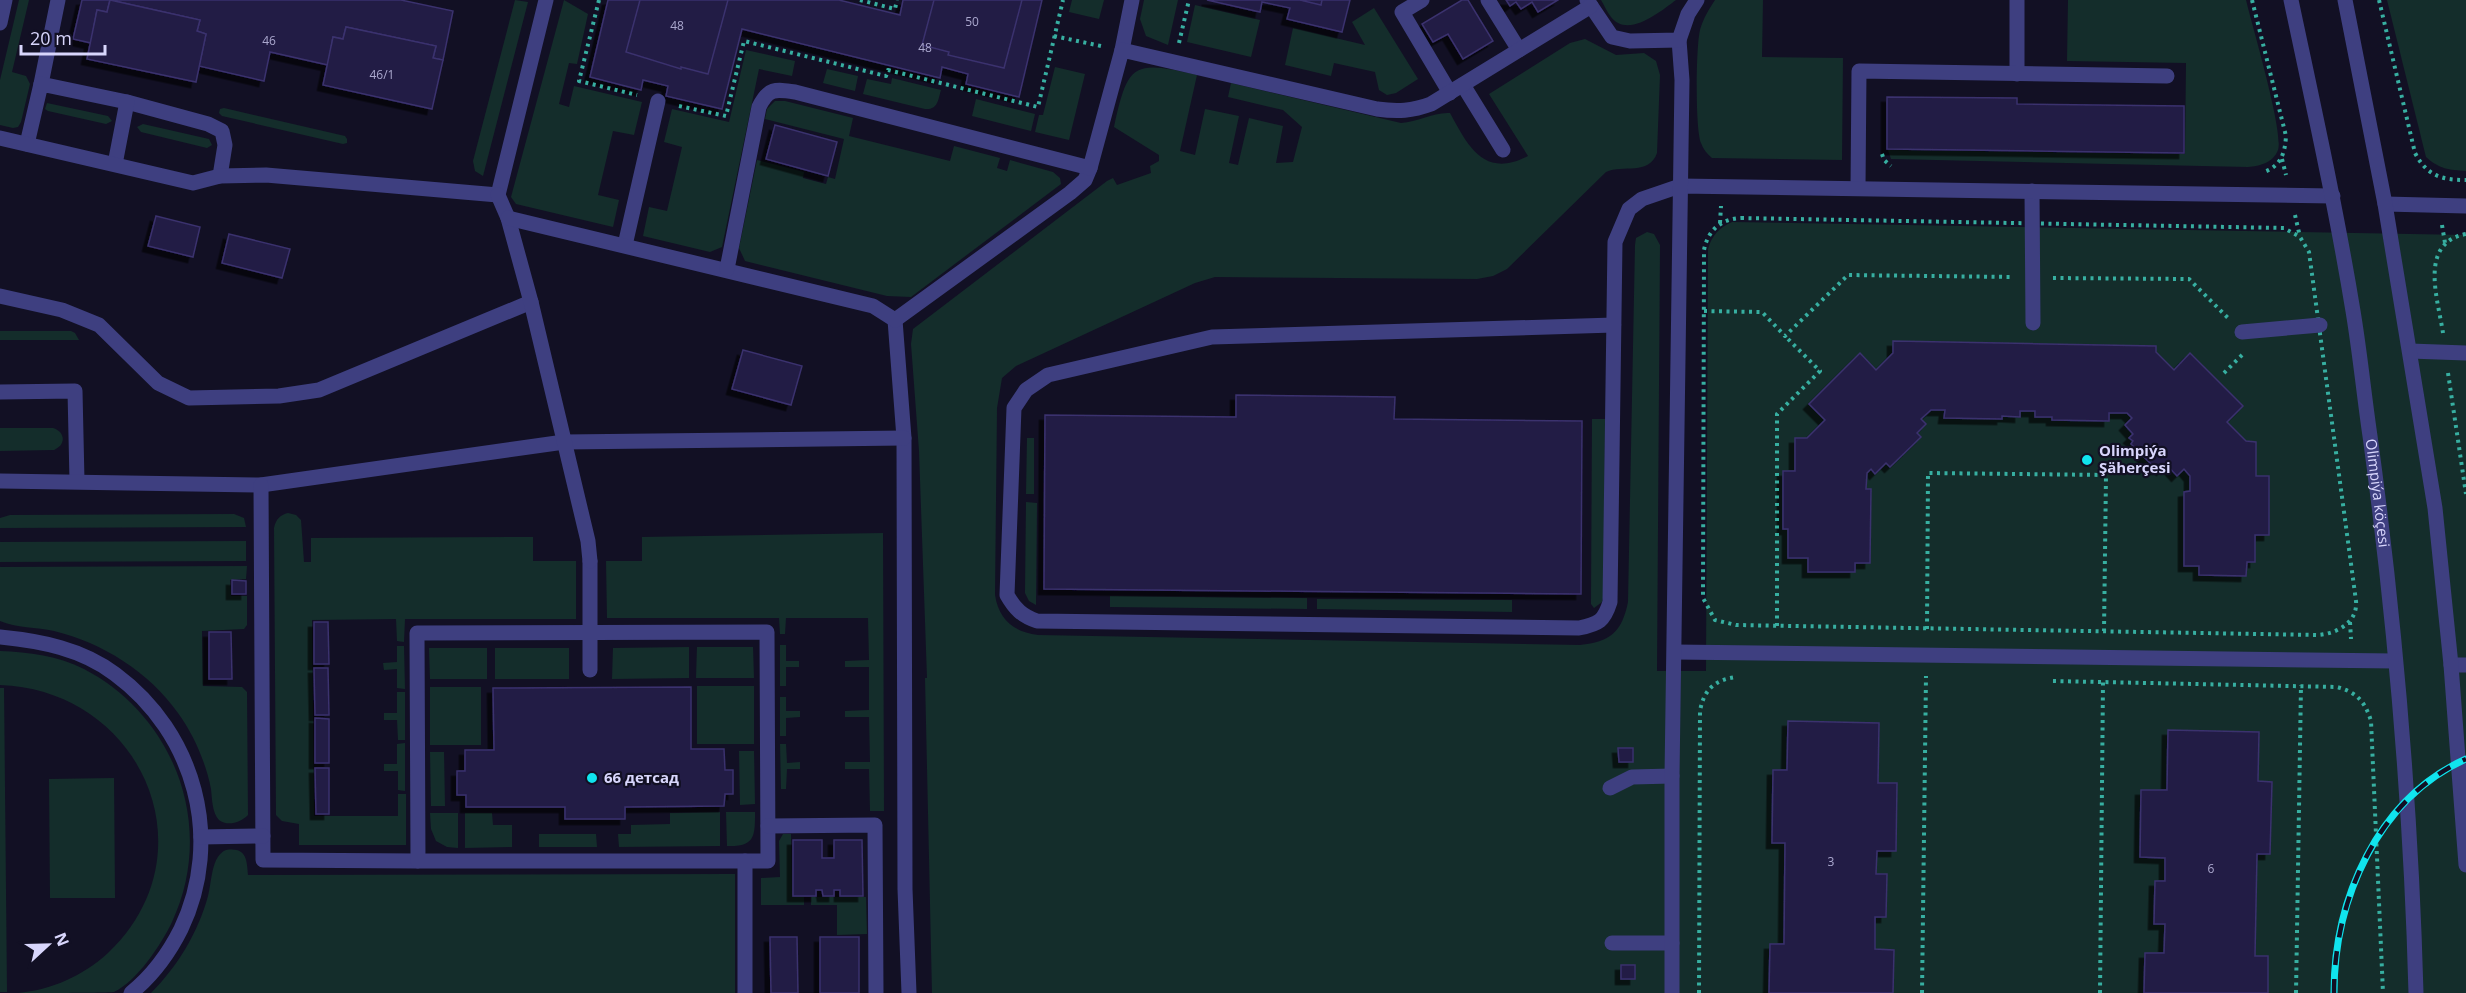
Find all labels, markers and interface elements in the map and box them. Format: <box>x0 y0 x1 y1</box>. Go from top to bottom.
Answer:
house number: 50 <box>965 13 979 30</box>
house number: 48 <box>670 17 684 34</box>
scale bar <box>21 18 105 56</box>
text: 20 m <box>30 26 72 50</box>
house number: 46 <box>262 32 276 49</box>
house number: 48 <box>918 39 932 56</box>
house number: 46/1 <box>370 66 394 83</box>
street label: Olimpiýa köçesi <box>2361 437 2395 549</box>
place label: Olimpiýa Şäherçesi <box>2099 440 2170 477</box>
marker: Olimpiýa Şäherçesi <box>2080 453 2094 467</box>
place label: 66 детсад <box>604 767 679 787</box>
marker: 66 детсад <box>585 771 599 785</box>
house number: 3 <box>1828 853 1835 870</box>
house number: 6 <box>2208 860 2215 877</box>
north arrow <box>18 915 78 975</box>
text: N <box>49 929 75 950</box>

